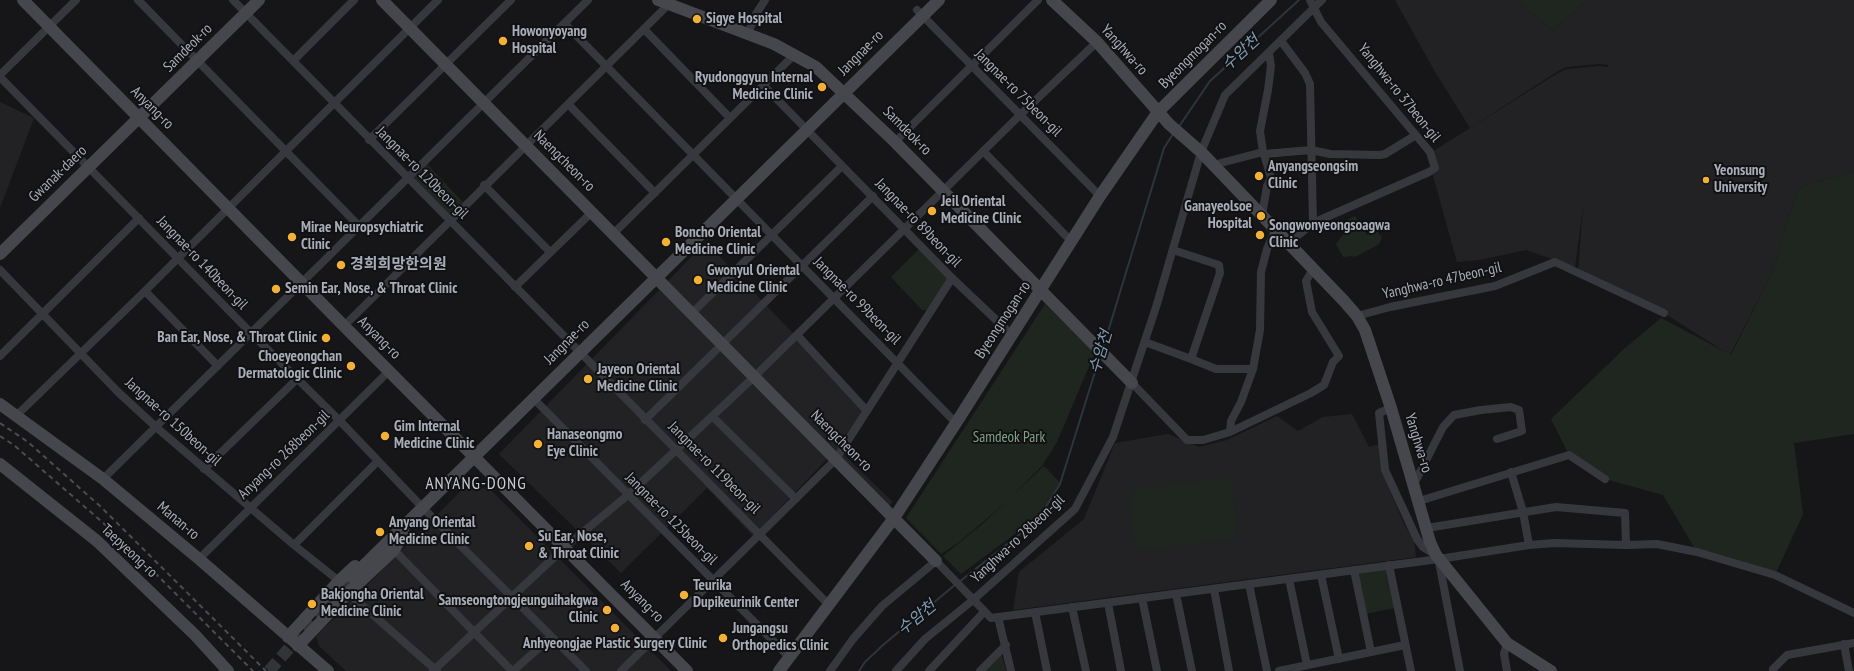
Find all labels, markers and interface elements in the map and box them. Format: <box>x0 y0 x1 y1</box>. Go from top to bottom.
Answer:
place label: Sigye Hospital <box>706 10 782 28</box>
marker: Sigye Hospital <box>691 13 703 25</box>
street label: Byeongmogan-ro <box>1155 17 1231 93</box>
street label: Samdeok-ro <box>160 20 216 76</box>
street label: Yanghwa-ro <box>1097 21 1151 79</box>
place label: Howonyoyang Hospital <box>512 23 587 58</box>
street label: Jangnae-ro <box>835 27 887 79</box>
water label: 수암천 <box>1218 31 1264 75</box>
marker: Howonyoyang Hospital <box>497 35 509 47</box>
street label: Yanghwa-ro 37beon-gil <box>1354 40 1444 146</box>
street label: Jangnae-ro 75beon-gil <box>971 46 1065 140</box>
place label: Ryudonggyun Internal Medicine Clinic <box>695 69 813 104</box>
marker: Ryudonggyun Internal Medicine Clinic <box>816 81 828 93</box>
street label: Anyang-ro <box>127 83 177 133</box>
street label: Samdeok-ro <box>879 103 935 159</box>
street label: Jangnae-ro 120beon-gil <box>372 123 472 223</box>
street label: Naengcheon-ro <box>530 127 598 195</box>
street label: Gwanak-daero <box>25 142 91 206</box>
place label: Anyangseongsim Clinic <box>1268 158 1358 193</box>
place label: Yeonsung University <box>1714 162 1767 197</box>
marker: Anyangseongsim Clinic <box>1253 170 1265 182</box>
street label: Jangnae-ro 89beon-gil <box>871 175 965 271</box>
marker: Yeonsung University <box>1701 175 1711 185</box>
place label: Jeil Oriental Medicine Clinic <box>941 193 1022 228</box>
place label: Ganayeolsoe Hospital <box>1184 198 1252 233</box>
marker: Jeil Oriental Medicine Clinic <box>926 205 938 217</box>
marker: Ganayeolsoe Hospital <box>1255 210 1267 222</box>
street label: Jangnae-ro 140beon-gil <box>153 212 251 314</box>
place label: Songwonyeongsoagwa Clinic <box>1269 217 1390 252</box>
place label: Mirae Neuropsychiatric Clinic <box>301 219 424 254</box>
place label: Boncho Oriental Medicine Clinic <box>675 224 761 259</box>
marker: Songwonyeongsoagwa Clinic <box>1254 229 1266 241</box>
marker: Mirae Neuropsychiatric Clinic <box>286 231 298 243</box>
marker: Boncho Oriental Medicine Clinic <box>660 236 672 248</box>
street label: Jangnae-ro 99beon-gil <box>810 254 904 348</box>
place label: 경희희망한의원 <box>350 256 447 274</box>
marker: 경희희망한의원 <box>335 259 347 271</box>
street label: Yanghwa-ro 47beon-gil <box>1381 259 1503 303</box>
place label: Gwonyul Oriental Medicine Clinic <box>707 262 800 297</box>
marker: Gwonyul Oriental Medicine Clinic <box>692 274 704 286</box>
street label: Byeongmogan-ro <box>971 278 1035 362</box>
place label: Semin Ear, Nose, & Throat Clinic <box>285 280 457 298</box>
marker: Semin Ear, Nose, & Throat Clinic <box>270 283 282 295</box>
street label: Anyang-ro <box>354 313 404 363</box>
street label: Jangnae-ro <box>541 316 593 368</box>
water label: 수암천 <box>1085 328 1117 376</box>
place label: Ban Ear, Nose, & Throat Clinic <box>157 329 317 347</box>
marker: Ban Ear, Nose, & Throat Clinic <box>320 332 332 344</box>
place label: Choeyeongchan Dermatologic Clinic <box>238 348 342 383</box>
marker: Choeyeongchan Dermatologic Clinic <box>345 360 357 372</box>
place label: Jayeon Oriental Medicine Clinic <box>597 361 680 396</box>
marker: Jayeon Oriental Medicine Clinic <box>582 373 594 385</box>
street label: Jangnae-ro 150beon-gil <box>121 374 225 470</box>
street label: Anyang-ro 268beon-gil <box>235 407 333 503</box>
street label: Naengcheon-ro <box>807 407 875 475</box>
street label: Yanghwa-ro <box>1400 411 1436 475</box>
place label: Gim Internal Medicine Clinic <box>394 418 475 453</box>
street label: Jangnae-ro 119beon-gil <box>664 418 764 518</box>
place label: Hanaseongmo Eye Clinic <box>547 426 622 461</box>
park label: Samdeok Park <box>973 429 1045 447</box>
marker: Gim Internal Medicine Clinic <box>379 430 391 442</box>
marker: Hanaseongmo Eye Clinic <box>532 438 544 450</box>
street label: Jangnae-ro 125beon-gil <box>621 469 721 569</box>
district label: ANYANG-DONG <box>425 474 527 494</box>
street label: Yanghwa-ro 28beon-gil <box>967 491 1069 587</box>
street label: Manan-ro <box>153 498 203 544</box>
place label: Anyang Oriental Medicine Clinic <box>389 514 475 549</box>
street label: Taepyeong-ro <box>97 520 161 582</box>
marker: Anyang Oriental Medicine Clinic <box>374 526 386 538</box>
place label: Su Ear, Nose, & Throat Clinic <box>538 528 619 563</box>
marker: Su Ear, Nose, & Throat Clinic <box>523 540 535 552</box>
street label: Anyang-ro <box>617 576 667 626</box>
place label: Teurika Dupikeurinik Center <box>693 577 799 612</box>
place label: Bakjongha Oriental Medicine Clinic <box>321 586 424 621</box>
marker: Teurika Dupikeurinik Center <box>678 589 690 601</box>
place label: Samseongtongjeunguihakgwa Clinic <box>438 592 598 627</box>
water label: 수암천 <box>894 597 940 639</box>
marker: Bakjongha Oriental Medicine Clinic <box>306 598 318 610</box>
marker: Samseongtongjeunguihakgwa Clinic <box>601 604 613 616</box>
place label: Jungangsu Orthopedics Clinic <box>732 620 829 655</box>
marker: Anhyeongjae Plastic Surgery Clinic <box>609 622 621 634</box>
marker: Jungangsu Orthopedics Clinic <box>717 632 729 644</box>
place label: Anhyeongjae Plastic Surgery Clinic <box>523 635 707 653</box>

